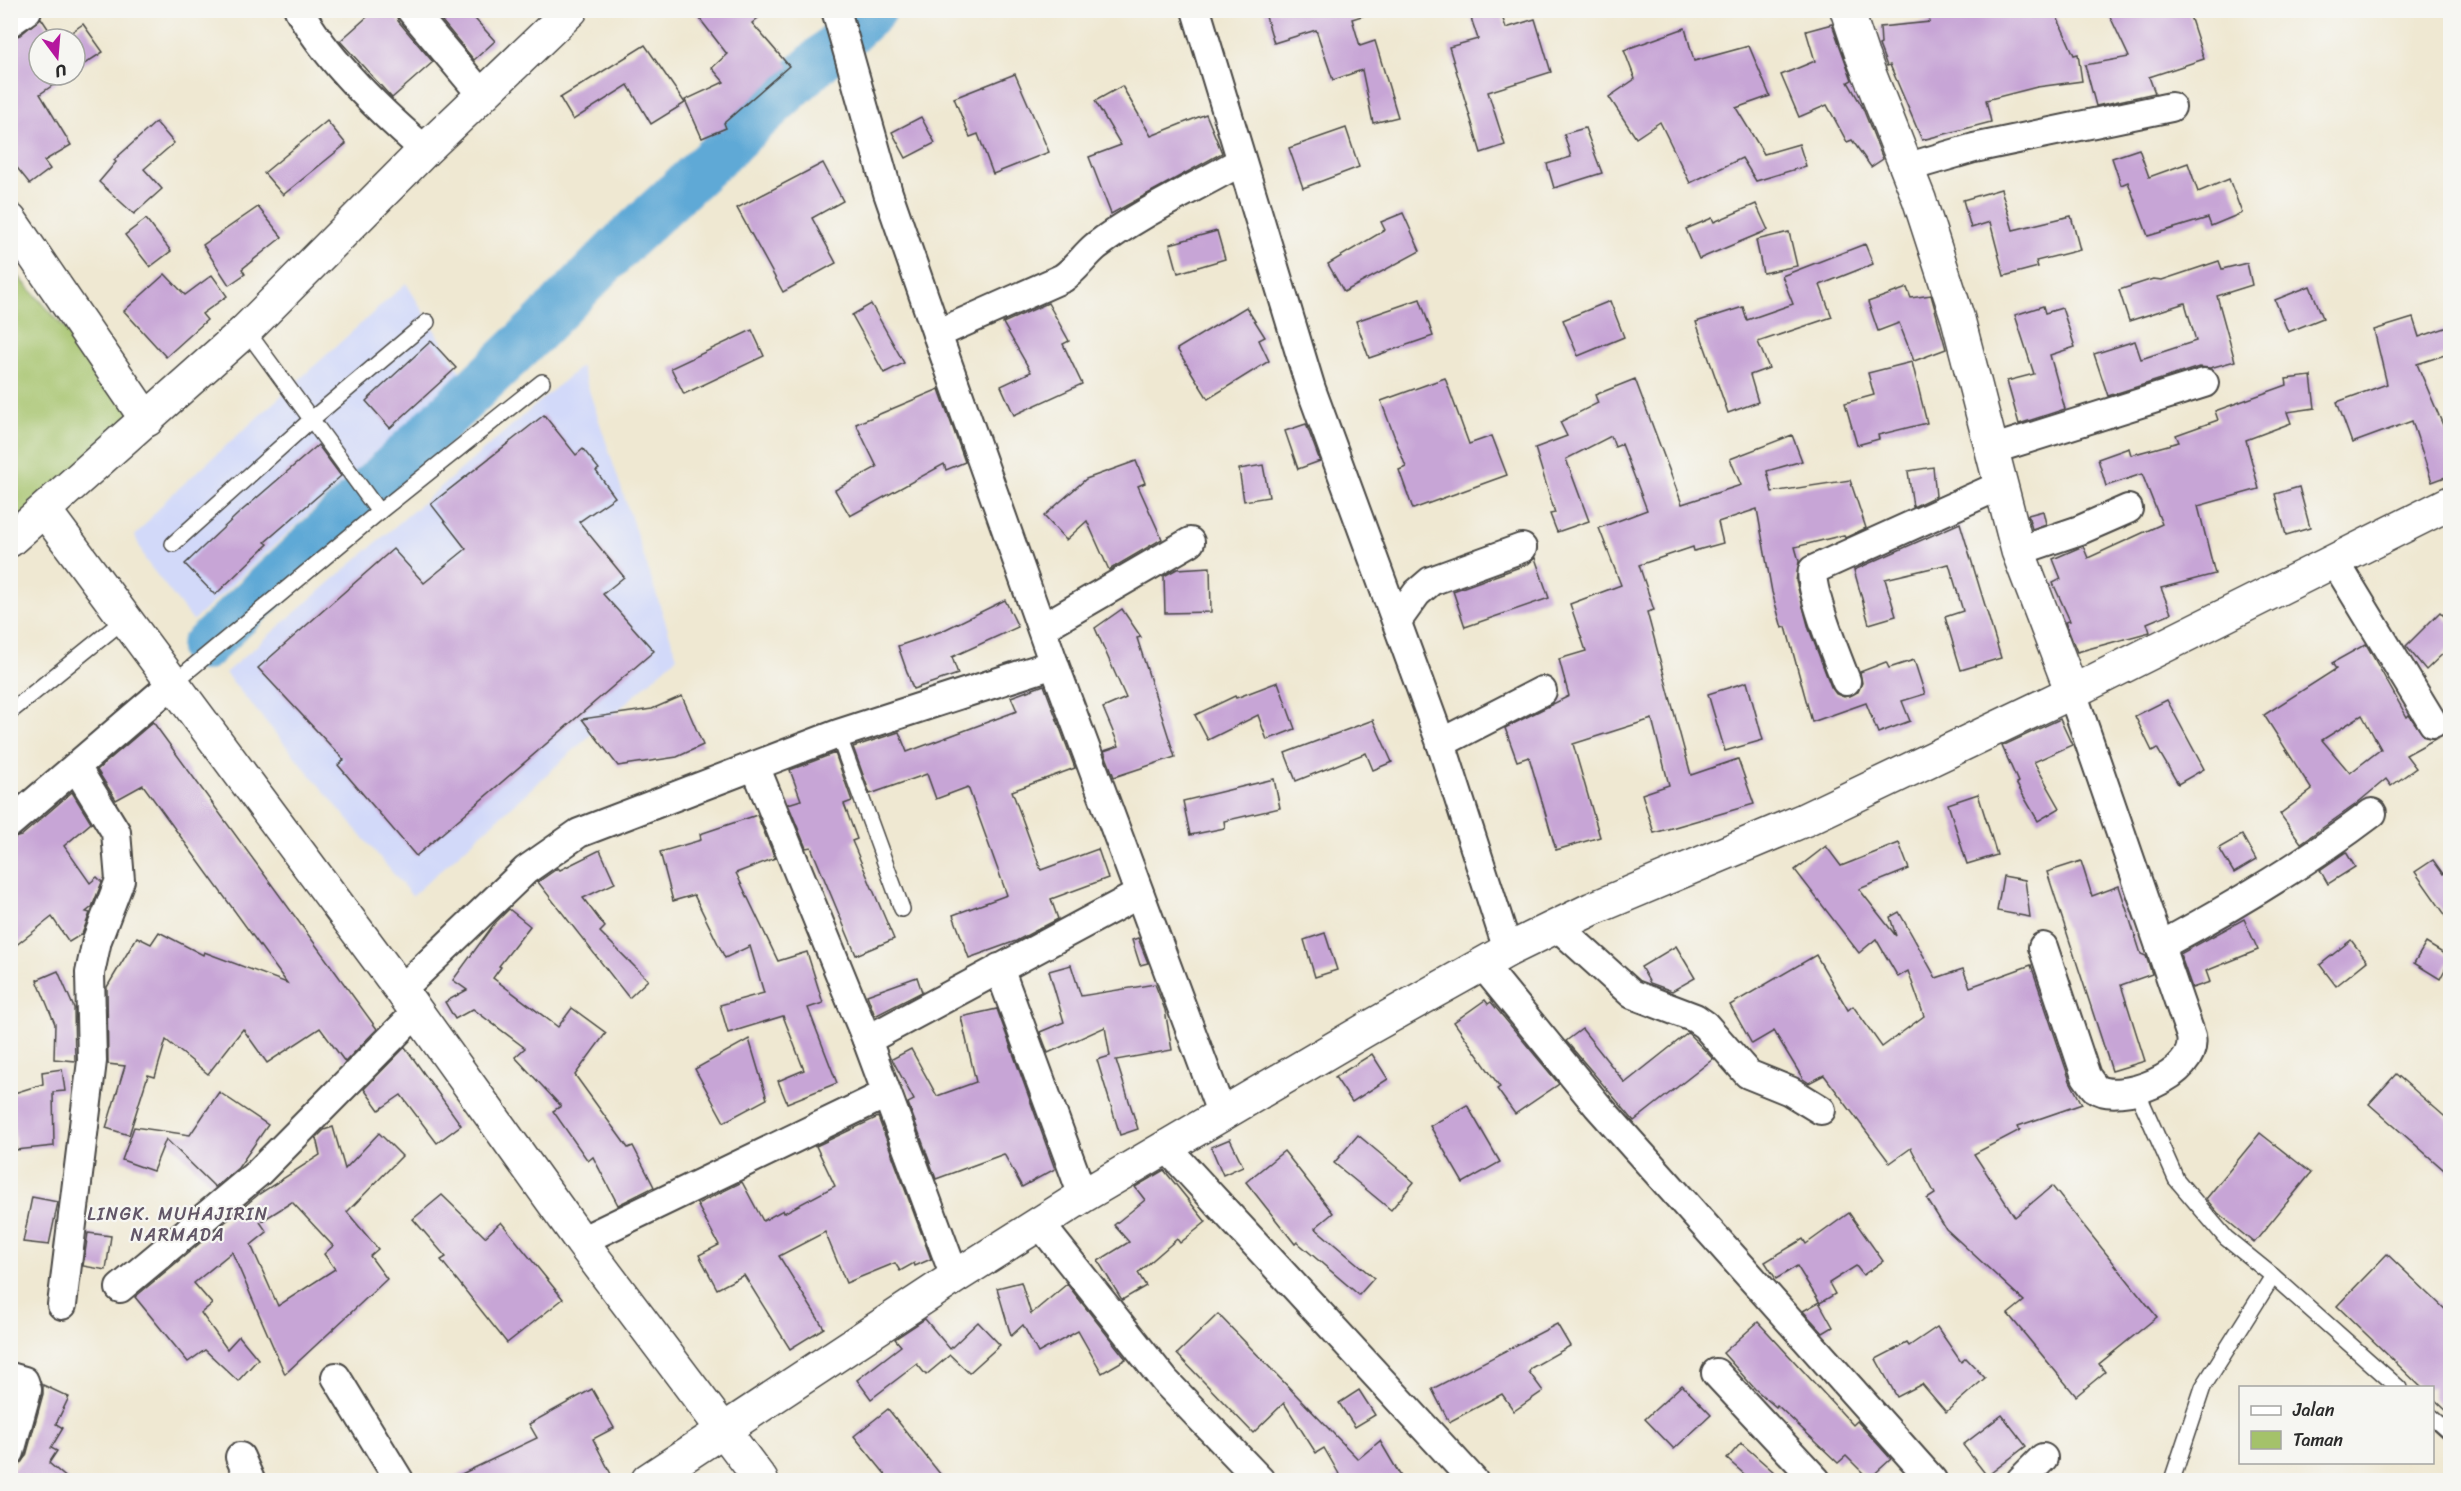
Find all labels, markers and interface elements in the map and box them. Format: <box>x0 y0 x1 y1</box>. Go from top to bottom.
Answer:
north arrow <box>27 27 87 87</box>
text: U <box>51 56 70 87</box>
district label: LINGK. MUHAJIRIN NARMADA <box>87 1198 269 1251</box>
legend <box>2239 1386 2434 1464</box>
text: Jalan <box>2292 1394 2335 1426</box>
text: Taman <box>2293 1424 2343 1456</box>

